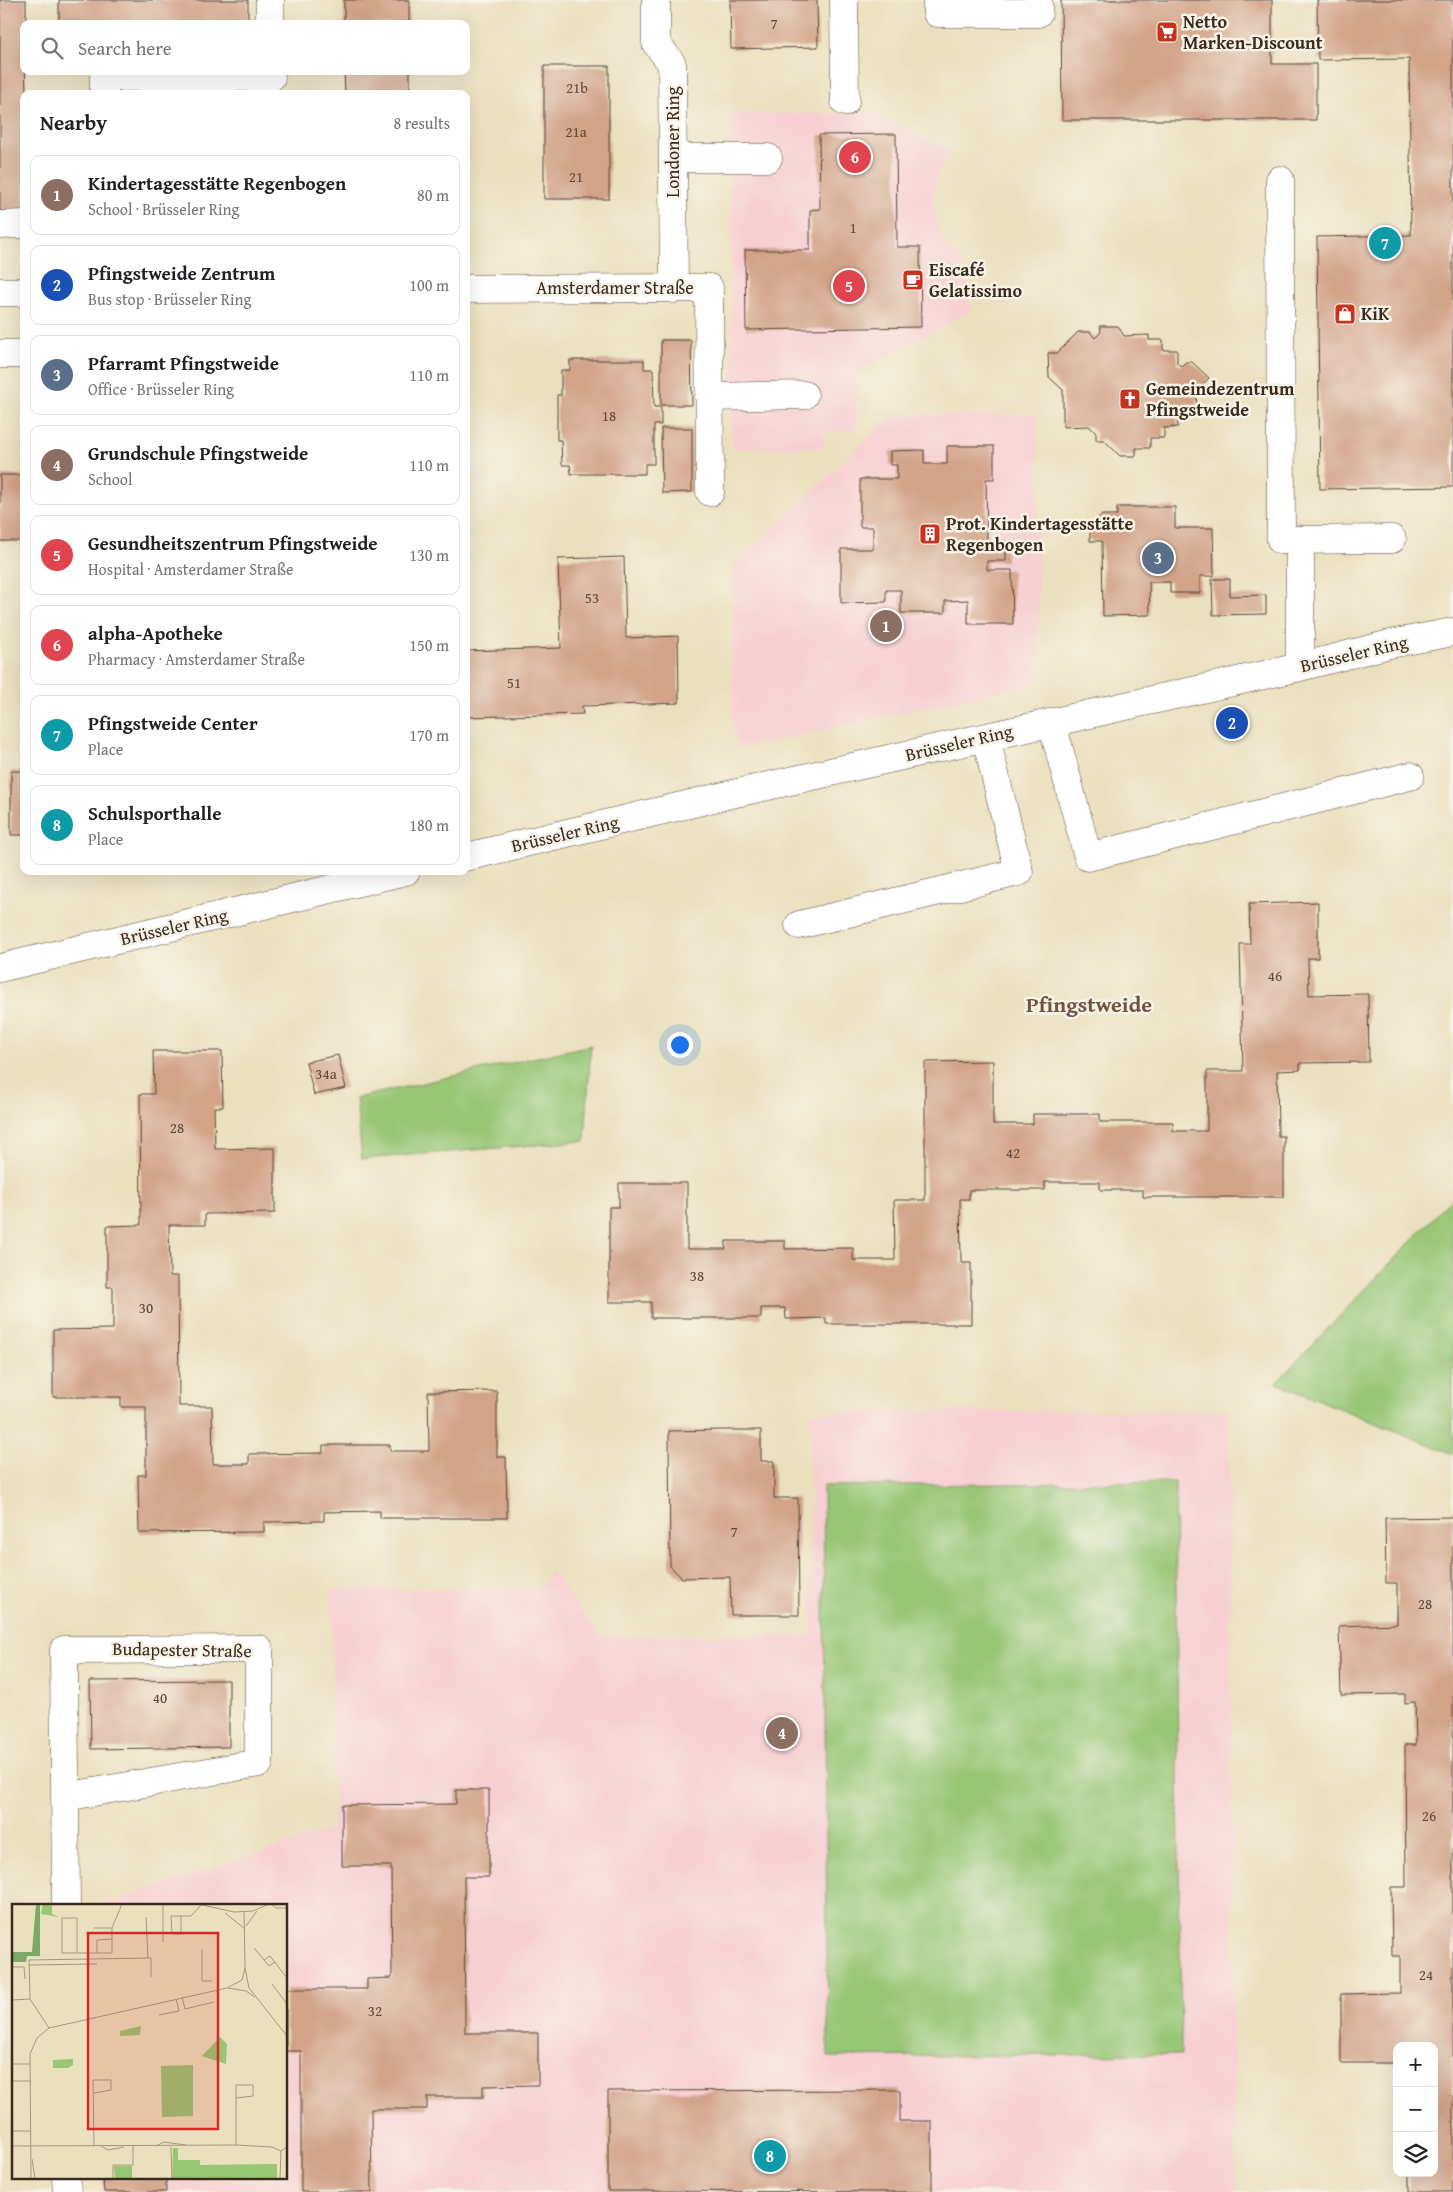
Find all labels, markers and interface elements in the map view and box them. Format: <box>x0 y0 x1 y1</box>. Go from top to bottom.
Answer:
place label: Netto Marken-Discount <box>1183 8 1323 56</box>
house number: 7 <box>770 13 778 34</box>
search box <box>20 20 470 75</box>
supermarket icon: Netto Marken-Discount <box>1155 20 1179 44</box>
icon: search <box>38 34 66 62</box>
text: Search here <box>78 34 172 62</box>
house number: 21b <box>566 77 588 98</box>
street label: Londoner Ring <box>659 86 686 198</box>
text: Nearby <box>40 107 107 138</box>
text: 8 results <box>393 111 450 135</box>
house number: 21a <box>565 121 587 142</box>
pin: 6 <box>839 138 871 176</box>
house number: 21 <box>569 166 583 187</box>
text: Kindertagesstätte Regenbogen <box>88 169 346 197</box>
text: 1 <box>53 183 61 207</box>
text: 80 m <box>417 183 449 207</box>
text: School · Brüsseler Ring <box>88 197 239 221</box>
house number: 1 <box>849 217 857 238</box>
pin: 7 <box>1369 224 1401 262</box>
place label: Eiscafé Gelatissimo <box>929 256 1022 304</box>
text: Pfingstweide Zentrum <box>88 259 275 287</box>
pin: 5 <box>833 267 865 305</box>
cafe icon: Eiscafé Gelatissimo <box>901 268 925 292</box>
text: 2 <box>53 273 61 297</box>
text: 100 m <box>409 273 449 297</box>
street label: Amsterdamer Straße <box>536 274 694 301</box>
text: Bus stop · Brüsseler Ring <box>88 287 251 311</box>
place label: KiK <box>1361 300 1390 327</box>
shop icon: KiK <box>1333 302 1357 326</box>
text: Pfarramt Pfingstweide <box>88 349 279 377</box>
text: 3 <box>53 363 61 387</box>
text: 110 m <box>409 363 449 387</box>
place label: Gemeindezentrum Pfingstweide <box>1146 375 1295 423</box>
text: Office · Brüsseler Ring <box>88 377 234 401</box>
church icon: Gemeindezentrum Pfingstweide <box>1118 387 1142 411</box>
house number: 18 <box>602 405 616 426</box>
text: Grundschule Pfingstweide <box>88 439 308 467</box>
text: 4 <box>53 453 61 477</box>
text: 110 m <box>409 453 449 477</box>
text: School <box>88 467 132 491</box>
place label: Prot. Kindertagesstätte Regenbogen <box>946 510 1133 558</box>
building icon: Prot. Kindertagesstätte Regenbogen <box>918 522 942 546</box>
text: Gesundheitszentrum Pfingstweide <box>88 529 378 557</box>
pin: 3 <box>1142 539 1174 577</box>
text: 5 <box>53 543 61 567</box>
text: 130 m <box>409 543 449 567</box>
text: Hospital · Amsterdamer Straße <box>88 557 294 581</box>
house number: 53 <box>585 587 599 608</box>
pin: 1 <box>870 607 902 645</box>
text: alpha-Apotheke <box>88 619 223 647</box>
street label: Brüsseler Ring <box>1298 628 1410 679</box>
text: 6 <box>53 633 61 657</box>
text: 150 m <box>409 633 449 657</box>
text: Pharmacy · Amsterdamer Straße <box>88 647 305 671</box>
house number: 51 <box>507 672 521 693</box>
pin: 2 <box>1216 704 1248 742</box>
text: Pfingstweide Center <box>88 709 258 737</box>
street label: Brüsseler Ring <box>903 717 1015 768</box>
text: 7 <box>53 723 61 747</box>
text: 170 m <box>409 723 449 747</box>
text: Place <box>88 737 123 761</box>
text: Schulsporthalle <box>88 799 222 827</box>
street label: Brüsseler Ring <box>509 808 621 859</box>
text: 8 <box>53 813 61 837</box>
text: 180 m <box>409 813 449 837</box>
text: Place <box>88 827 123 851</box>
street label: Brüsseler Ring <box>118 901 230 952</box>
house number: 46 <box>1268 965 1282 986</box>
district label: Pfingstweide <box>1026 988 1152 1020</box>
your location <box>667 1032 693 1058</box>
house number: 34a <box>315 1063 337 1084</box>
house number: 28 <box>170 1117 184 1138</box>
house number: 42 <box>1006 1142 1020 1163</box>
house number: 38 <box>690 1265 704 1286</box>
house number: 30 <box>139 1297 153 1318</box>
house number: 7 <box>730 1521 738 1542</box>
house number: 28 <box>1418 1593 1432 1614</box>
street label: Budapester Straße <box>112 1635 252 1664</box>
house number: 40 <box>153 1687 167 1708</box>
pin: 4 <box>766 1714 798 1752</box>
house number: 26 <box>1422 1805 1436 1826</box>
inset map <box>12 1904 288 2180</box>
house number: 24 <box>1419 1964 1433 1985</box>
house number: 32 <box>368 2000 382 2021</box>
map controls <box>1393 2042 1438 2177</box>
button: + <box>1393 2042 1438 2087</box>
button: − <box>1393 2087 1438 2132</box>
button: layers <box>1393 2132 1438 2177</box>
pin: 8 <box>754 2137 786 2175</box>

